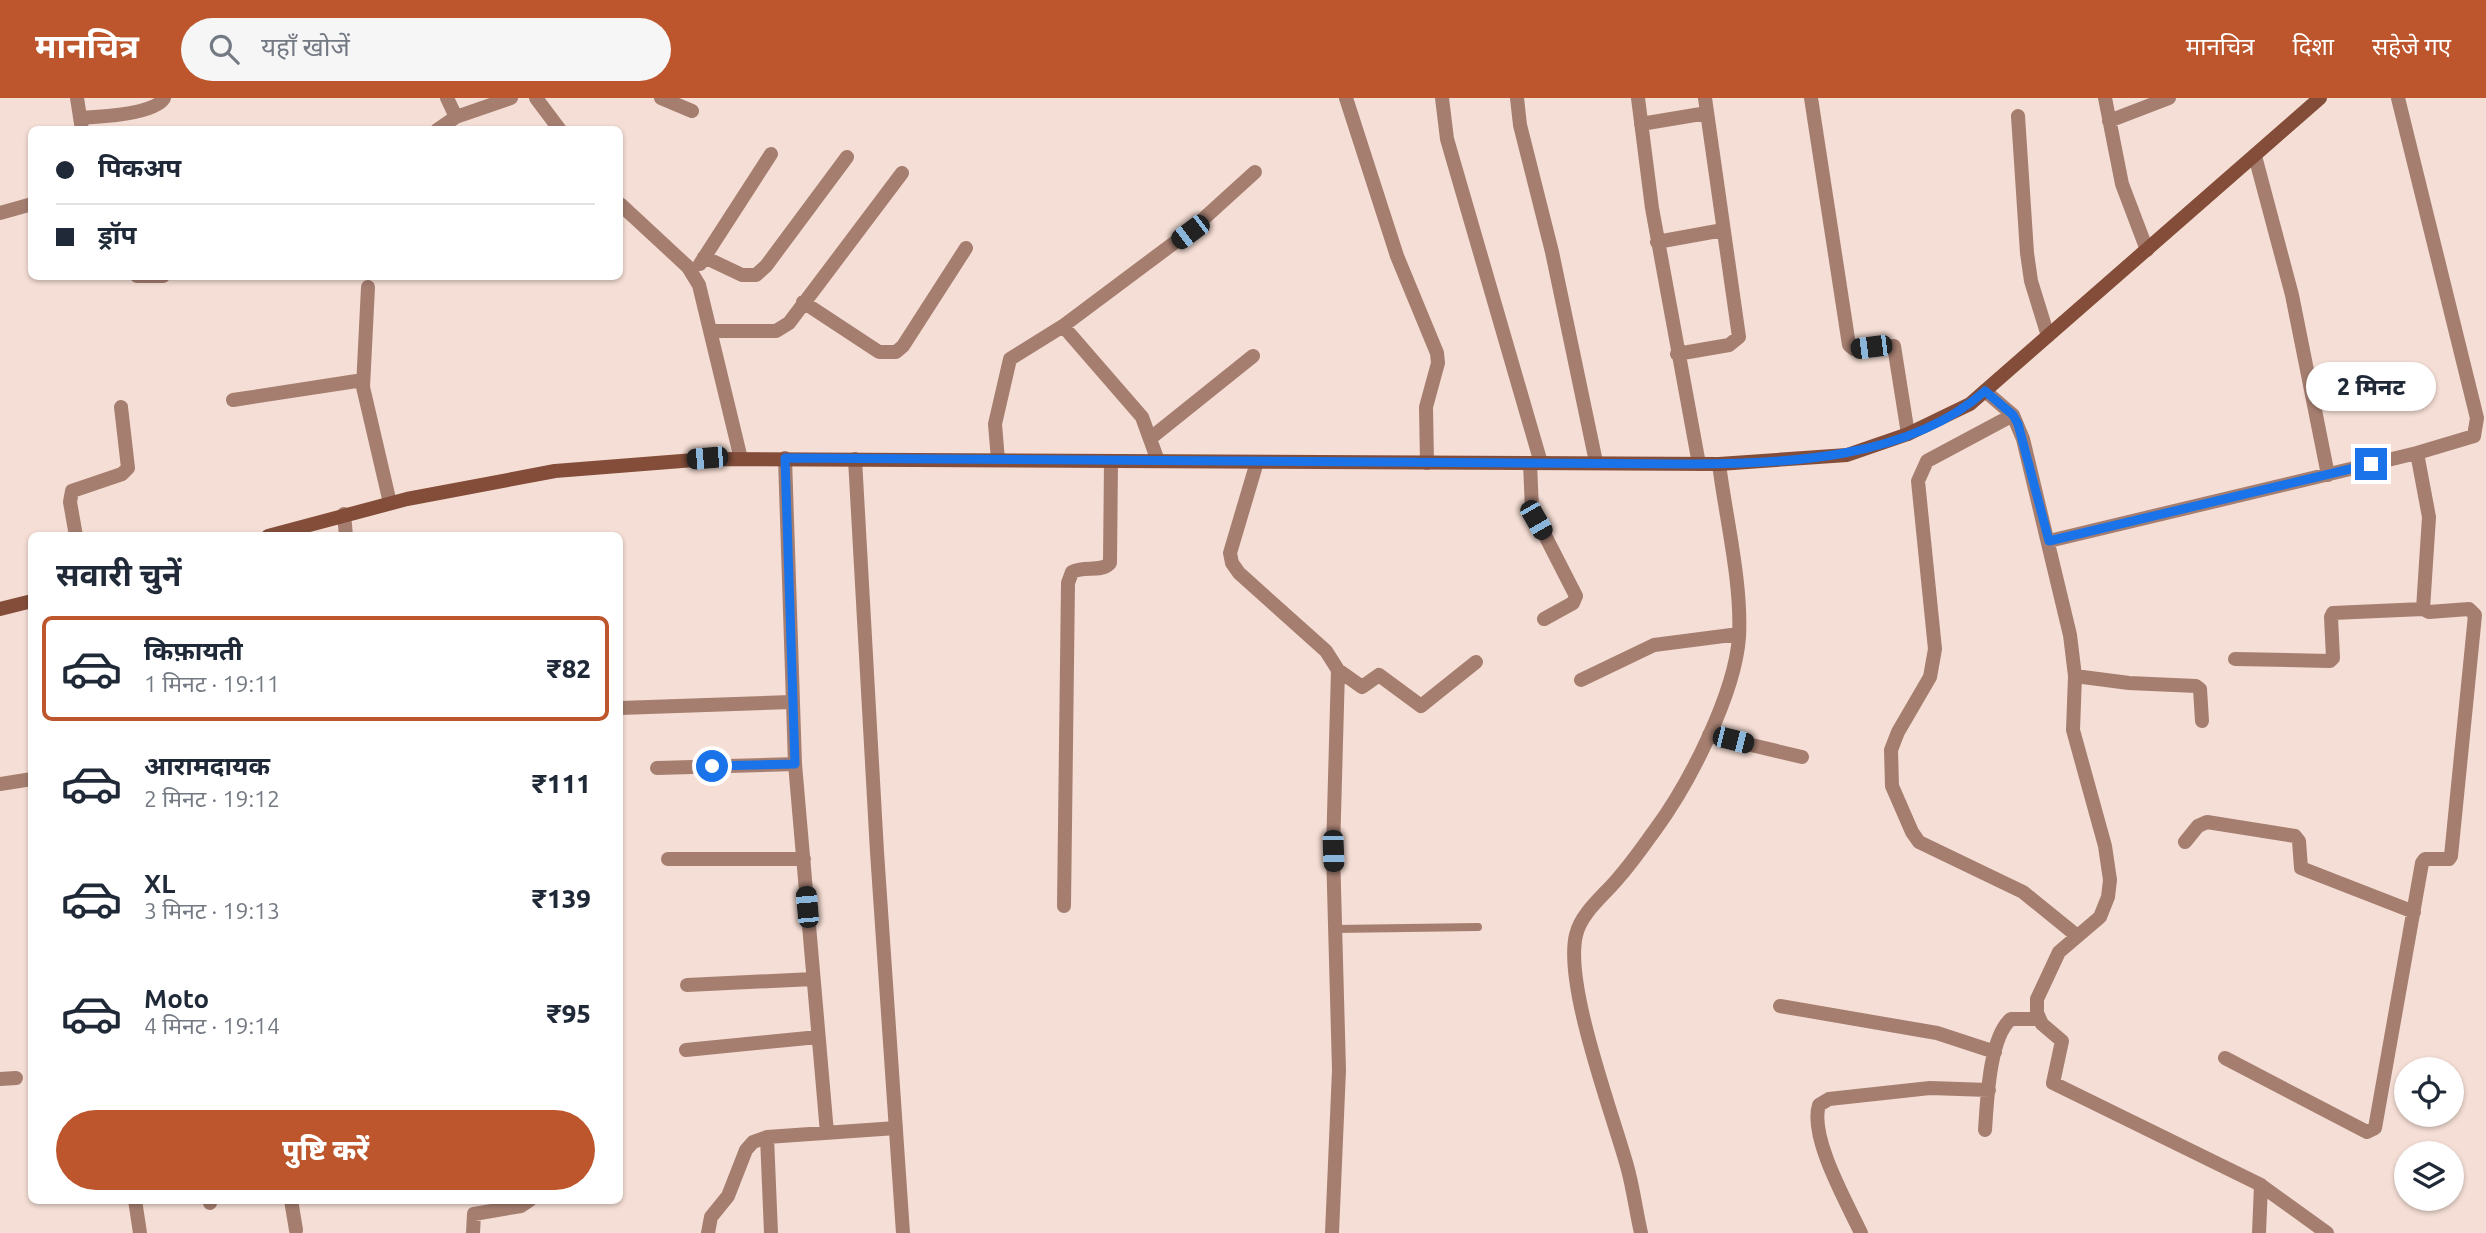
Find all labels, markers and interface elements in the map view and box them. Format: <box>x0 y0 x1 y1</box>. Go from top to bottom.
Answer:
search box <box>181 18 671 81</box>
text: मानचित्र <box>35 27 139 64</box>
icon: search <box>205 30 243 68</box>
text: यहाँ खोजें <box>261 32 350 61</box>
text: मानचित्र <box>2186 33 2254 60</box>
text: दिशा <box>2292 33 2334 60</box>
text: सहेजे गए <box>2372 33 2451 60</box>
text: पिकअप <box>98 153 181 182</box>
car <box>1167 211 1214 253</box>
text: ड्रॉप <box>98 220 136 249</box>
car <box>1849 334 1894 360</box>
callout: 2 मिनट <box>2306 362 2436 412</box>
text: 2 मिनट <box>2337 374 2405 399</box>
car <box>686 446 729 470</box>
route end <box>2355 448 2387 480</box>
car <box>1517 497 1556 543</box>
text: सवारी चुनें <box>56 556 181 592</box>
text: किफ़ायती <box>144 636 243 665</box>
icon: car <box>60 637 123 700</box>
text: ₹82 <box>547 654 591 683</box>
text: 1 मिनट · 19:11 <box>144 671 280 696</box>
car <box>1711 725 1756 755</box>
route start <box>696 750 728 782</box>
text: आरामदायक <box>144 751 270 780</box>
icon: car <box>60 752 123 815</box>
text: ₹111 <box>532 769 591 798</box>
text: 2 मिनट · 19:12 <box>144 786 280 811</box>
car <box>1322 830 1345 872</box>
icon: car <box>60 867 123 930</box>
text: XL <box>144 869 175 898</box>
text: ₹139 <box>532 884 591 913</box>
car <box>795 885 820 929</box>
text: 3 मिनट · 19:13 <box>144 898 280 923</box>
icon: car <box>60 982 123 1045</box>
text: Moto <box>144 984 209 1013</box>
text: ₹95 <box>547 999 591 1028</box>
text: 4 मिनट · 19:14 <box>144 1013 280 1038</box>
map controls <box>2394 1057 2464 1211</box>
button: locate <box>2394 1057 2464 1127</box>
button: पुष्टि करें <box>56 1110 595 1190</box>
button: layers <box>2394 1141 2464 1211</box>

